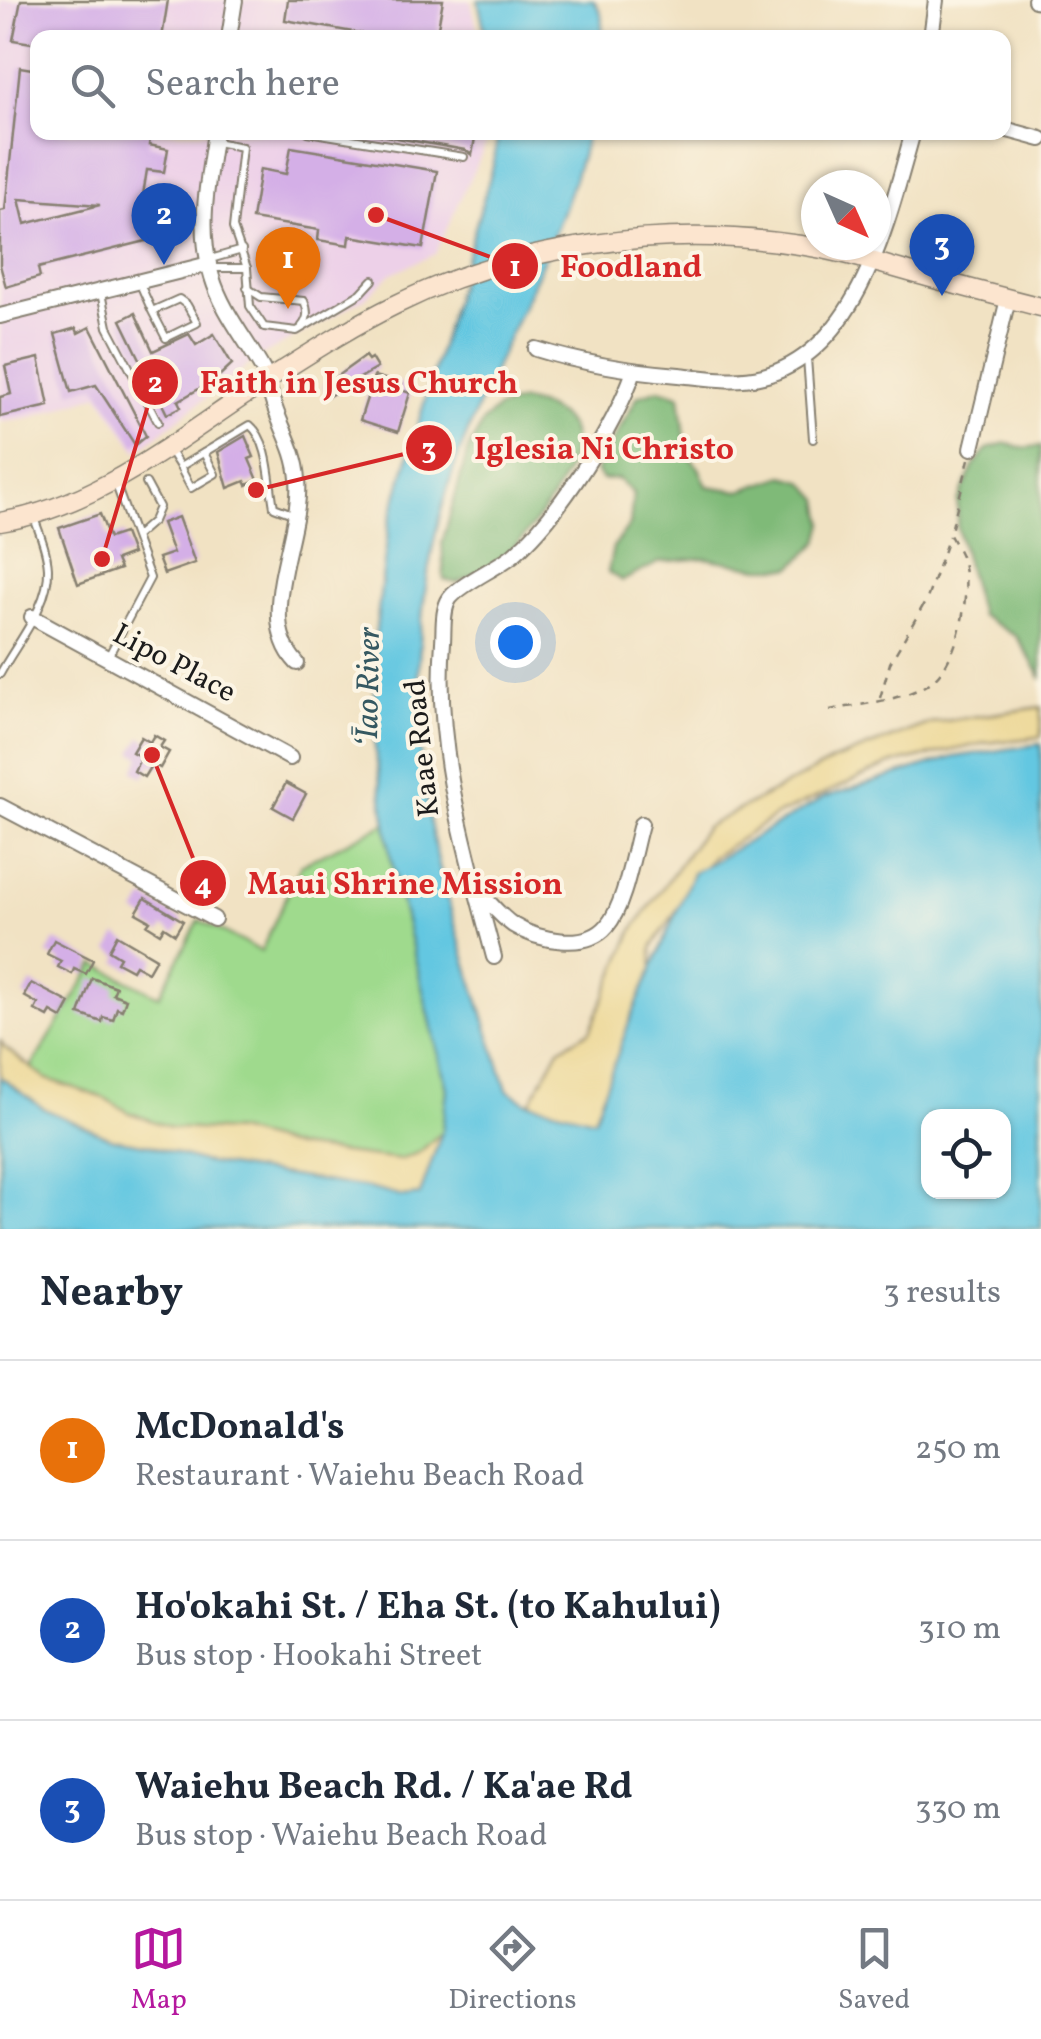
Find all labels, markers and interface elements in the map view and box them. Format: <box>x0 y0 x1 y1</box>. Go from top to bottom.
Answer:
search box <box>30 30 1011 140</box>
icon: search <box>65 58 120 113</box>
text: Search here <box>145 59 340 112</box>
north arrow <box>801 170 891 260</box>
pin: 2 <box>132 182 196 265</box>
pin: 3 <box>910 214 974 296</box>
pin: 1 <box>256 226 320 309</box>
callout: Foodland <box>490 235 722 297</box>
text: 1 <box>509 247 521 289</box>
text: Foodland <box>560 247 702 291</box>
callout: Faith in Jesus Church <box>130 351 538 413</box>
text: 2 <box>147 363 163 405</box>
text: Faith in Jesus Church <box>200 363 518 407</box>
callout: Iglesia Ni Christo <box>404 417 754 479</box>
text: 3 <box>421 429 437 471</box>
text: Iglesia Ni Christo <box>474 429 734 473</box>
street label: Lipo Place <box>105 614 243 714</box>
your location <box>490 617 541 668</box>
water label: ʻĪao River <box>347 625 393 748</box>
street label: Kaae Road <box>395 677 451 819</box>
callout: Maui Shrine Mission <box>178 852 583 914</box>
text: Maui Shrine Mission <box>247 864 563 908</box>
text: 4 <box>194 865 212 907</box>
map controls <box>921 1109 1011 1199</box>
button: locate <box>921 1109 1011 1199</box>
text: Nearby <box>40 1265 183 1324</box>
text: 3 results <box>883 1272 1001 1316</box>
text: McDonald's <box>135 1402 345 1455</box>
text: 1 <box>66 1428 79 1472</box>
text: 250 m <box>915 1428 1001 1472</box>
text: Restaurant · Waiehu Beach Road <box>135 1455 585 1499</box>
text: Ho'okahi St. / Eha St. (to Kahului) <box>135 1582 721 1635</box>
text: 2 <box>64 1608 81 1652</box>
text: 310 m <box>918 1608 1001 1652</box>
text: Bus stop · Hookahi Street <box>135 1635 482 1679</box>
text: Waiehu Beach Rd. / Ka'ae Rd <box>135 1762 633 1815</box>
text: 3 <box>64 1788 81 1832</box>
text: 330 m <box>915 1788 1001 1832</box>
text: Bus stop · Waiehu Beach Road <box>135 1815 548 1859</box>
tab: Map <box>131 1921 187 2020</box>
tab: Directions <box>448 1921 577 2020</box>
tab: Saved <box>838 1921 910 2020</box>

